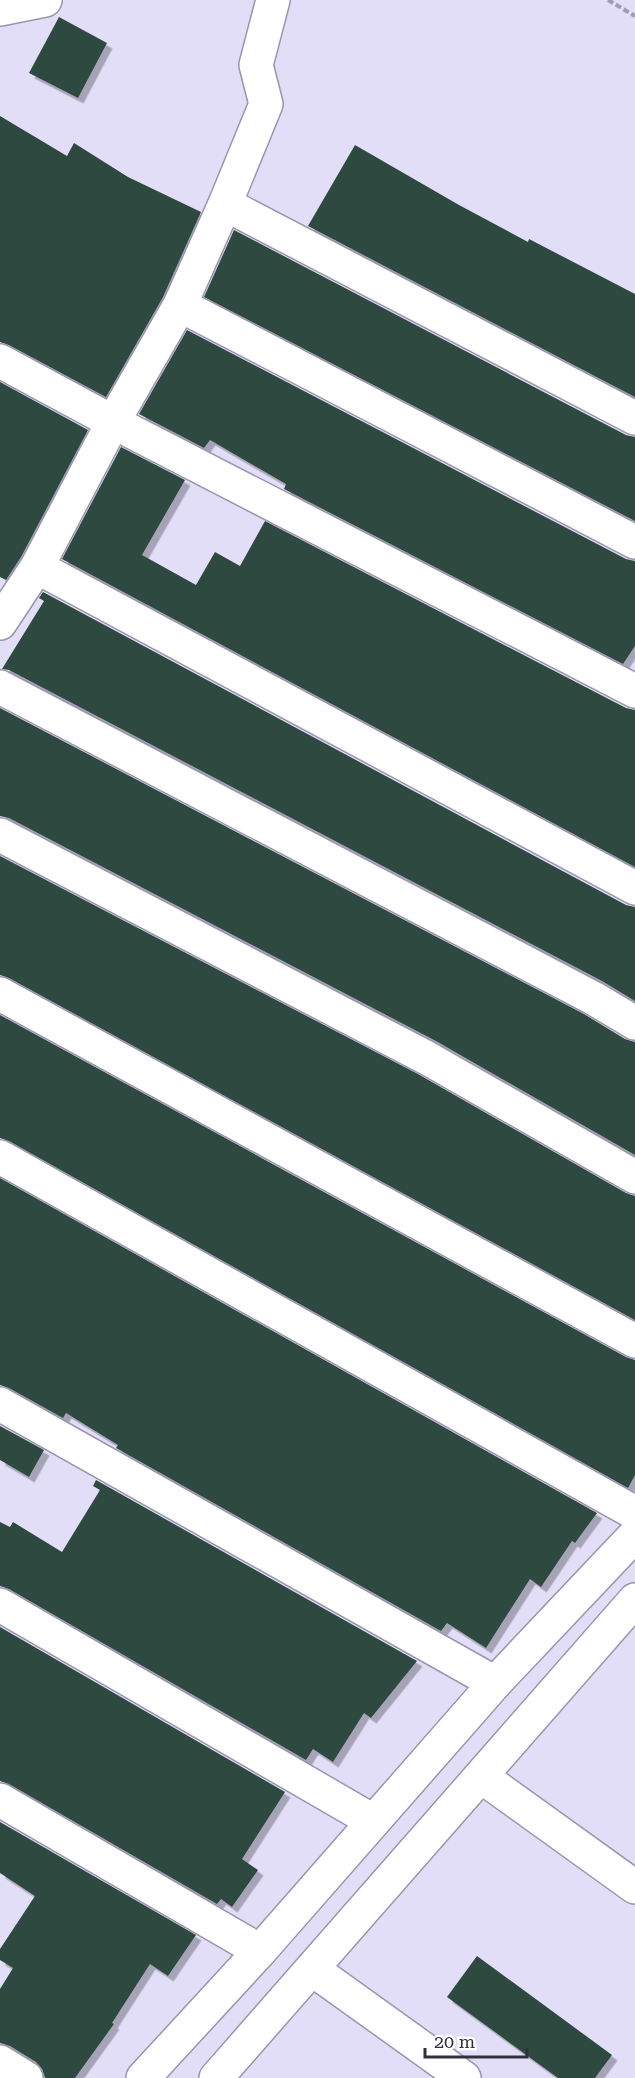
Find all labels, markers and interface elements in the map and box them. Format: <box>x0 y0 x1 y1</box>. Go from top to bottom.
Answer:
scale bar <box>425 2021 527 2059</box>
text: 20 m <box>434 2031 475 2052</box>

